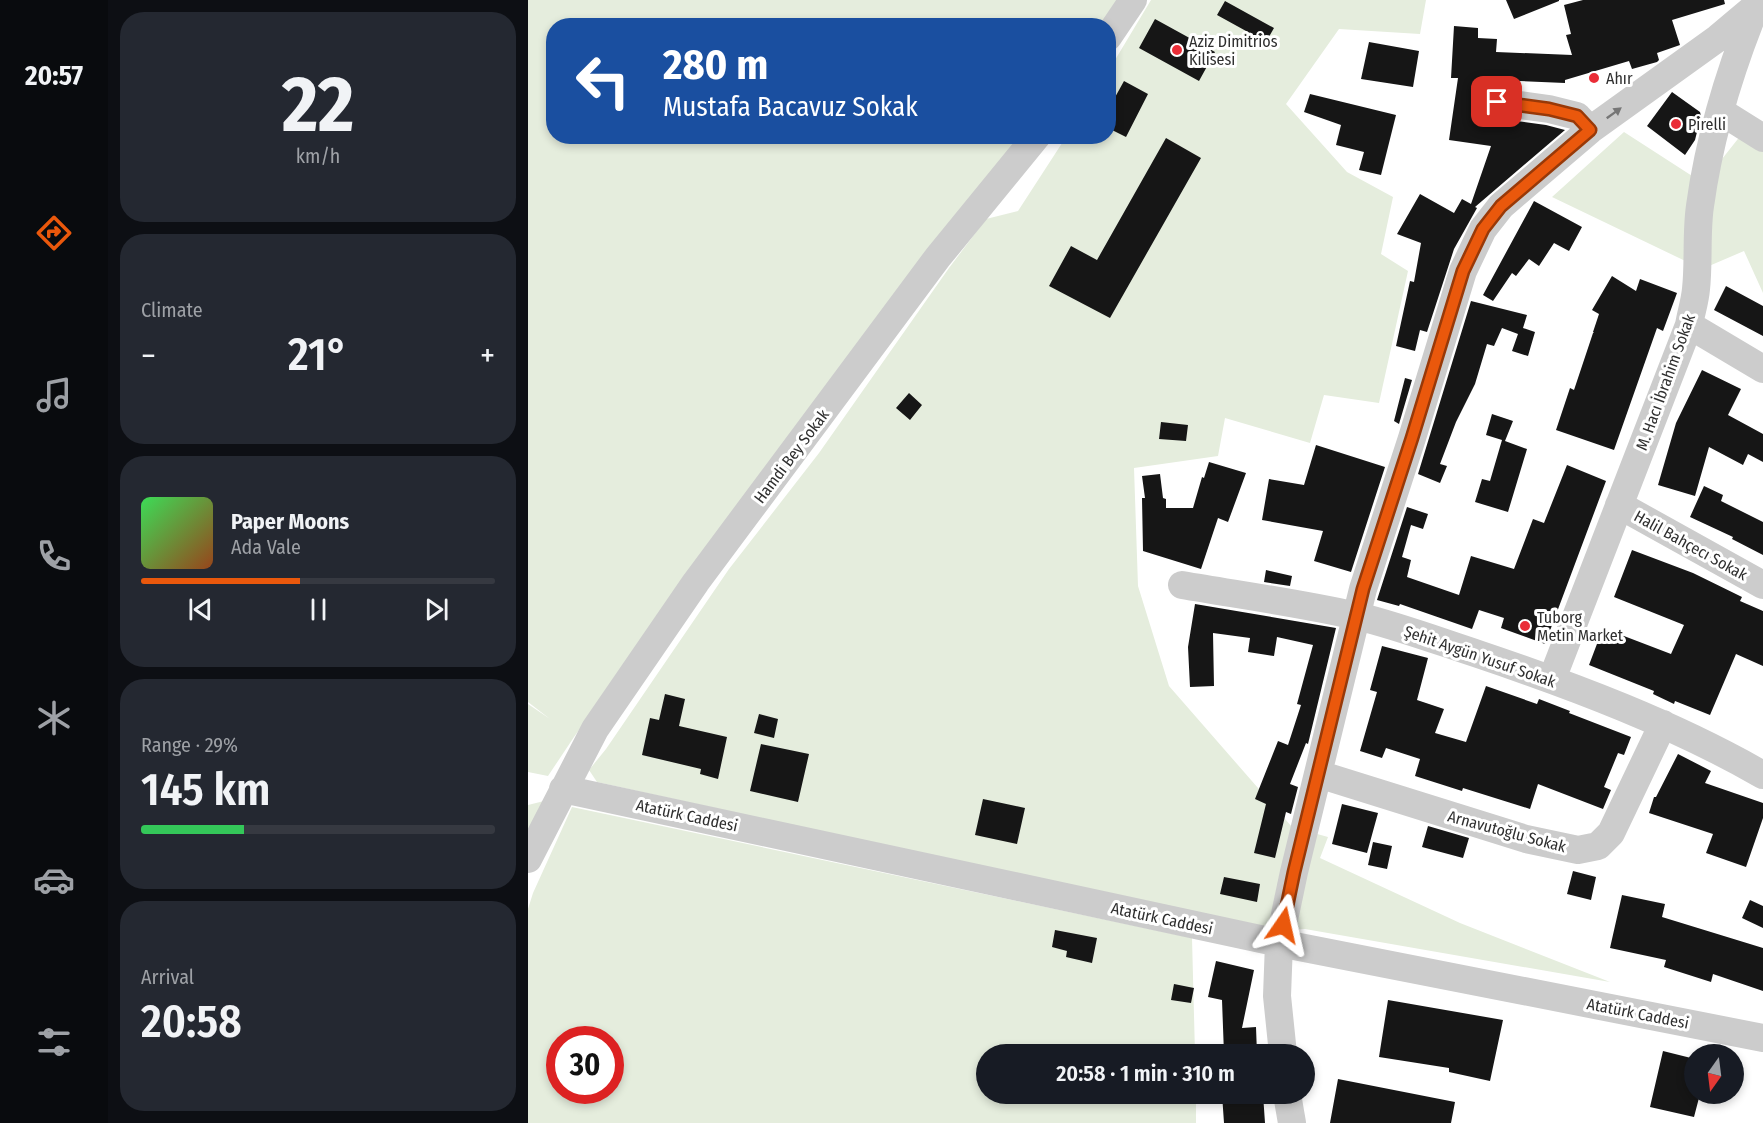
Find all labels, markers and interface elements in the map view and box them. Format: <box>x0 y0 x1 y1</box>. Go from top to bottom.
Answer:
place label: Aziz Dimitrios Kilisesi <box>1189 32 1278 69</box>
text: 280 m <box>663 40 768 90</box>
icon: left <box>564 42 642 120</box>
marker: Aziz Dimitrios Kilisesi <box>1170 43 1184 57</box>
text: 22 <box>282 58 354 152</box>
text: 20:57 <box>25 60 83 92</box>
place label: Ahır <box>1606 69 1633 88</box>
marker: Ahır <box>1587 71 1601 85</box>
pin <box>1471 76 1522 127</box>
icon: arrive <box>1480 85 1513 118</box>
text: Mustafa Bacavuz Sokak <box>663 91 918 123</box>
one-way arrow <box>1607 107 1622 119</box>
place label: Pirelli <box>1688 115 1726 134</box>
marker: Pirelli <box>1669 117 1683 131</box>
text: km/h <box>296 144 340 168</box>
icon: directions <box>33 212 75 254</box>
text: Climate <box>141 298 203 322</box>
street label: M. Hacı İbrahim Sokak <box>1632 311 1699 453</box>
text: 21° <box>288 328 348 382</box>
text: − <box>141 336 156 376</box>
text: + <box>480 336 495 376</box>
icon: music <box>33 374 75 416</box>
street label: Hamdi Bey Sokak <box>750 405 833 507</box>
street label: Halil Bahçecı Sokak <box>1631 506 1751 585</box>
text: Paper Moons <box>231 508 349 535</box>
icon: phone <box>33 535 75 577</box>
text: Ada Vale <box>231 535 301 559</box>
icon: previous <box>184 593 217 626</box>
icon: pause <box>302 593 335 626</box>
icon: next <box>420 593 453 626</box>
place label: Tuborg Metin Market <box>1537 608 1624 645</box>
marker: Tuborg Metin Market <box>1518 619 1532 633</box>
street label: Şehit Aygün Yusuf Sokak <box>1402 622 1559 692</box>
icon: climate <box>33 697 75 739</box>
text: Range · 29% <box>141 733 238 757</box>
text: 145 km <box>141 763 270 817</box>
street label: Atatürk Caddesi <box>634 795 739 836</box>
street label: Arnavutoğlu Sokak <box>1446 807 1569 857</box>
icon: car <box>33 859 75 901</box>
position arrow <box>1251 893 1315 957</box>
street label: Atatürk Caddesi <box>1109 898 1214 939</box>
text: Arrival <box>141 965 194 989</box>
street label: Atatürk Caddesi <box>1585 994 1691 1033</box>
text: 20:58 <box>141 995 242 1049</box>
icon: filters <box>33 1021 75 1063</box>
speed limit sign: 30 <box>546 1026 624 1104</box>
north arrow <box>1684 1044 1744 1104</box>
map controls <box>1684 1044 1744 1104</box>
text: 20:58 · 1 min · 310 m <box>1056 1060 1235 1087</box>

